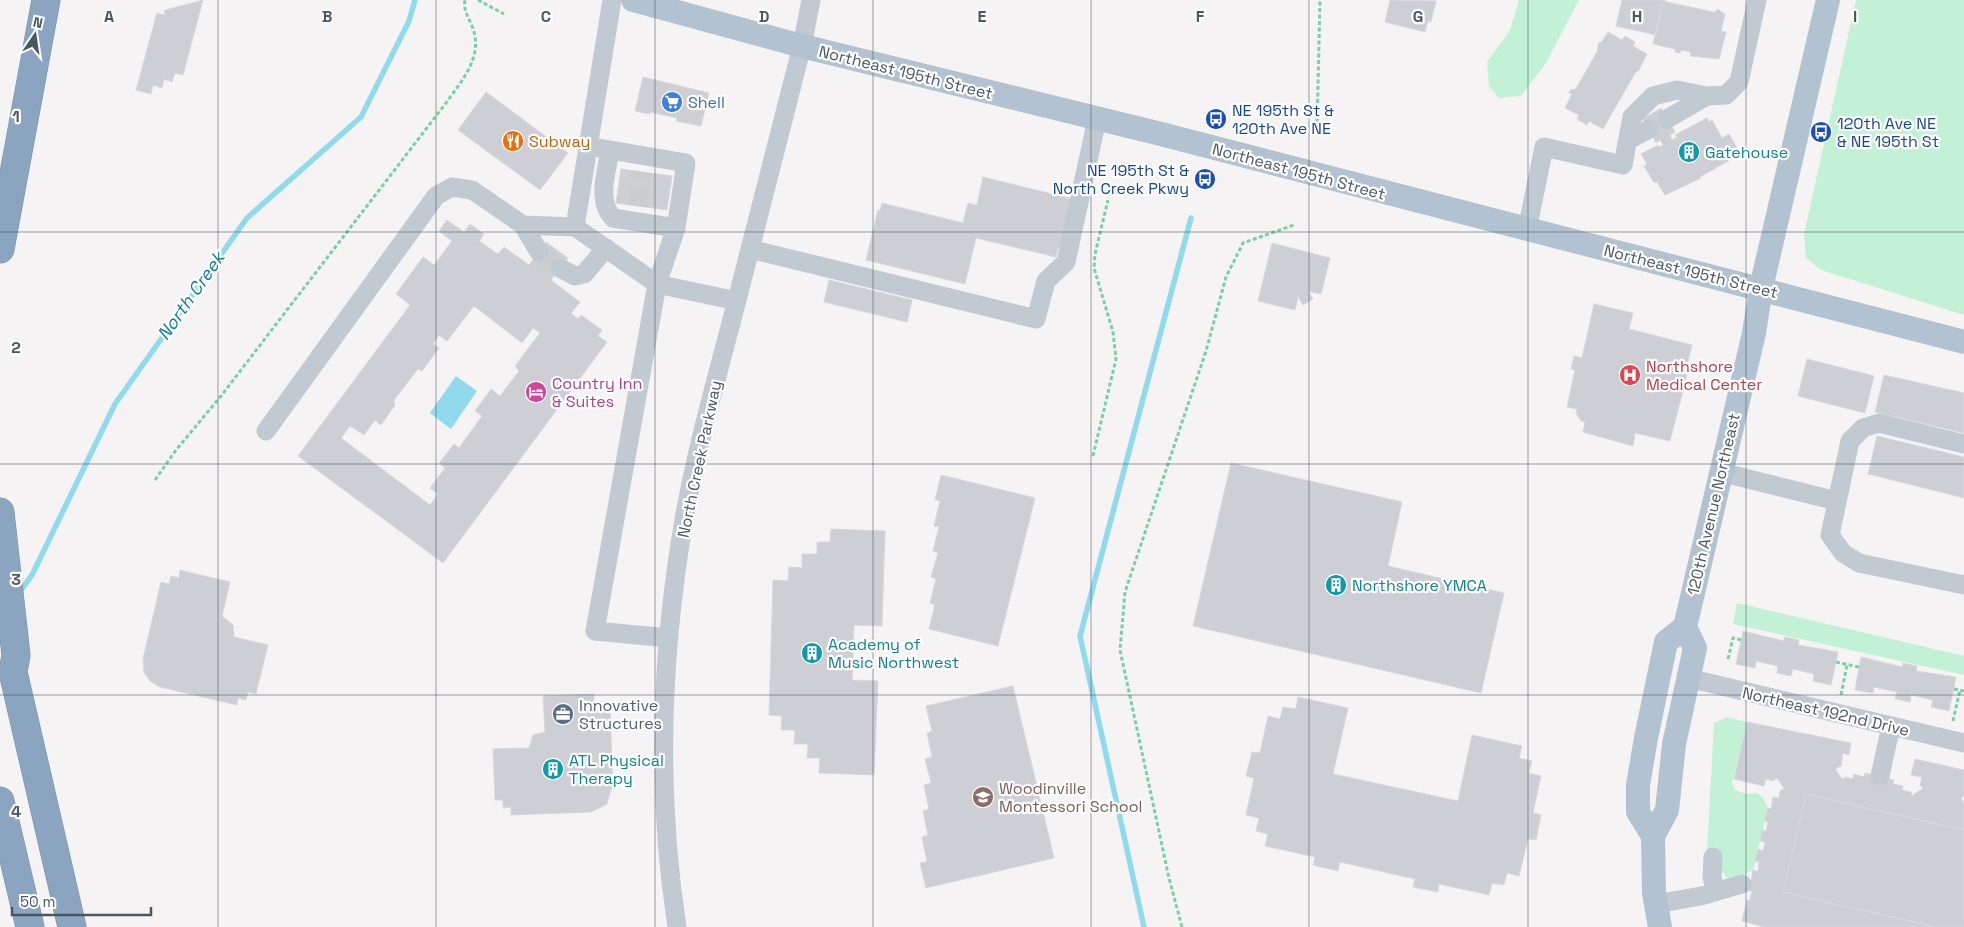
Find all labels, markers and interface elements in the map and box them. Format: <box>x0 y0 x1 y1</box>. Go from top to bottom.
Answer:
text: A <box>104 6 114 27</box>
text: B <box>322 6 332 27</box>
text: C <box>541 6 551 27</box>
text: D <box>759 6 769 27</box>
text: E <box>978 6 987 27</box>
text: F <box>1196 6 1205 27</box>
text: G <box>1413 6 1423 27</box>
text: H <box>1632 6 1642 27</box>
text: I <box>1853 6 1857 27</box>
north arrow <box>10 10 60 60</box>
text: N <box>31 13 45 32</box>
street label: Northeast 195th Street <box>817 41 995 104</box>
supermarket icon: Shell <box>660 90 684 114</box>
place label: Shell <box>688 92 725 113</box>
place label: NE 195th St & 120th Ave NE <box>1232 100 1334 139</box>
text: 1 <box>12 106 20 127</box>
bus stop icon: NE 195th St & 120th Ave NE <box>1204 107 1228 131</box>
place label: 120th Ave NE & NE 195th St <box>1837 113 1939 152</box>
bus stop icon: 120th Ave NE & NE 195th St <box>1809 120 1833 144</box>
restaurant icon: Subway <box>501 129 525 153</box>
place label: Subway <box>529 131 590 152</box>
street label: Northeast 195th Street <box>1210 138 1388 205</box>
building icon: Gatehouse <box>1677 140 1701 164</box>
place label: Gatehouse <box>1705 142 1788 163</box>
place label: NE 195th St & North Creek Pkwy <box>1053 160 1189 199</box>
bus stop icon: NE 195th St & North Creek Pkwy <box>1193 167 1217 191</box>
street label: Northeast 195th Street <box>1602 240 1780 303</box>
water label: North Creek <box>152 245 231 344</box>
text: 2 <box>11 337 21 358</box>
place label: Northshore Medical Center <box>1646 356 1762 395</box>
hospital icon: Northshore Medical Center <box>1618 363 1642 387</box>
place label: Country Inn & Suites <box>552 373 642 412</box>
street label: North Creek Parkway <box>673 379 726 540</box>
hotel icon: Country Inn & Suites <box>524 380 548 404</box>
street label: 120th Avenue Northeast <box>1682 411 1745 597</box>
text: 3 <box>11 569 21 590</box>
building icon: Northshore YMCA <box>1324 573 1348 597</box>
place label: Northshore YMCA <box>1352 575 1487 596</box>
place label: Academy of Music Northwest <box>828 634 959 673</box>
building icon: Academy of Music Northwest <box>800 641 824 665</box>
street label: Northeast 192nd Drive <box>1740 682 1911 741</box>
place label: Innovative Structures <box>579 695 662 734</box>
office icon: Innovative Structures <box>551 702 575 726</box>
place label: ATL Physical Therapy <box>569 750 664 789</box>
building icon: ATL Physical Therapy <box>541 757 565 781</box>
place label: Woodinville Montessori School <box>999 778 1143 817</box>
school or university icon: Woodinville Montessori School <box>971 785 995 809</box>
text: 4 <box>11 801 21 822</box>
scale bar <box>12 884 151 916</box>
text: 50 m <box>20 892 55 911</box>

